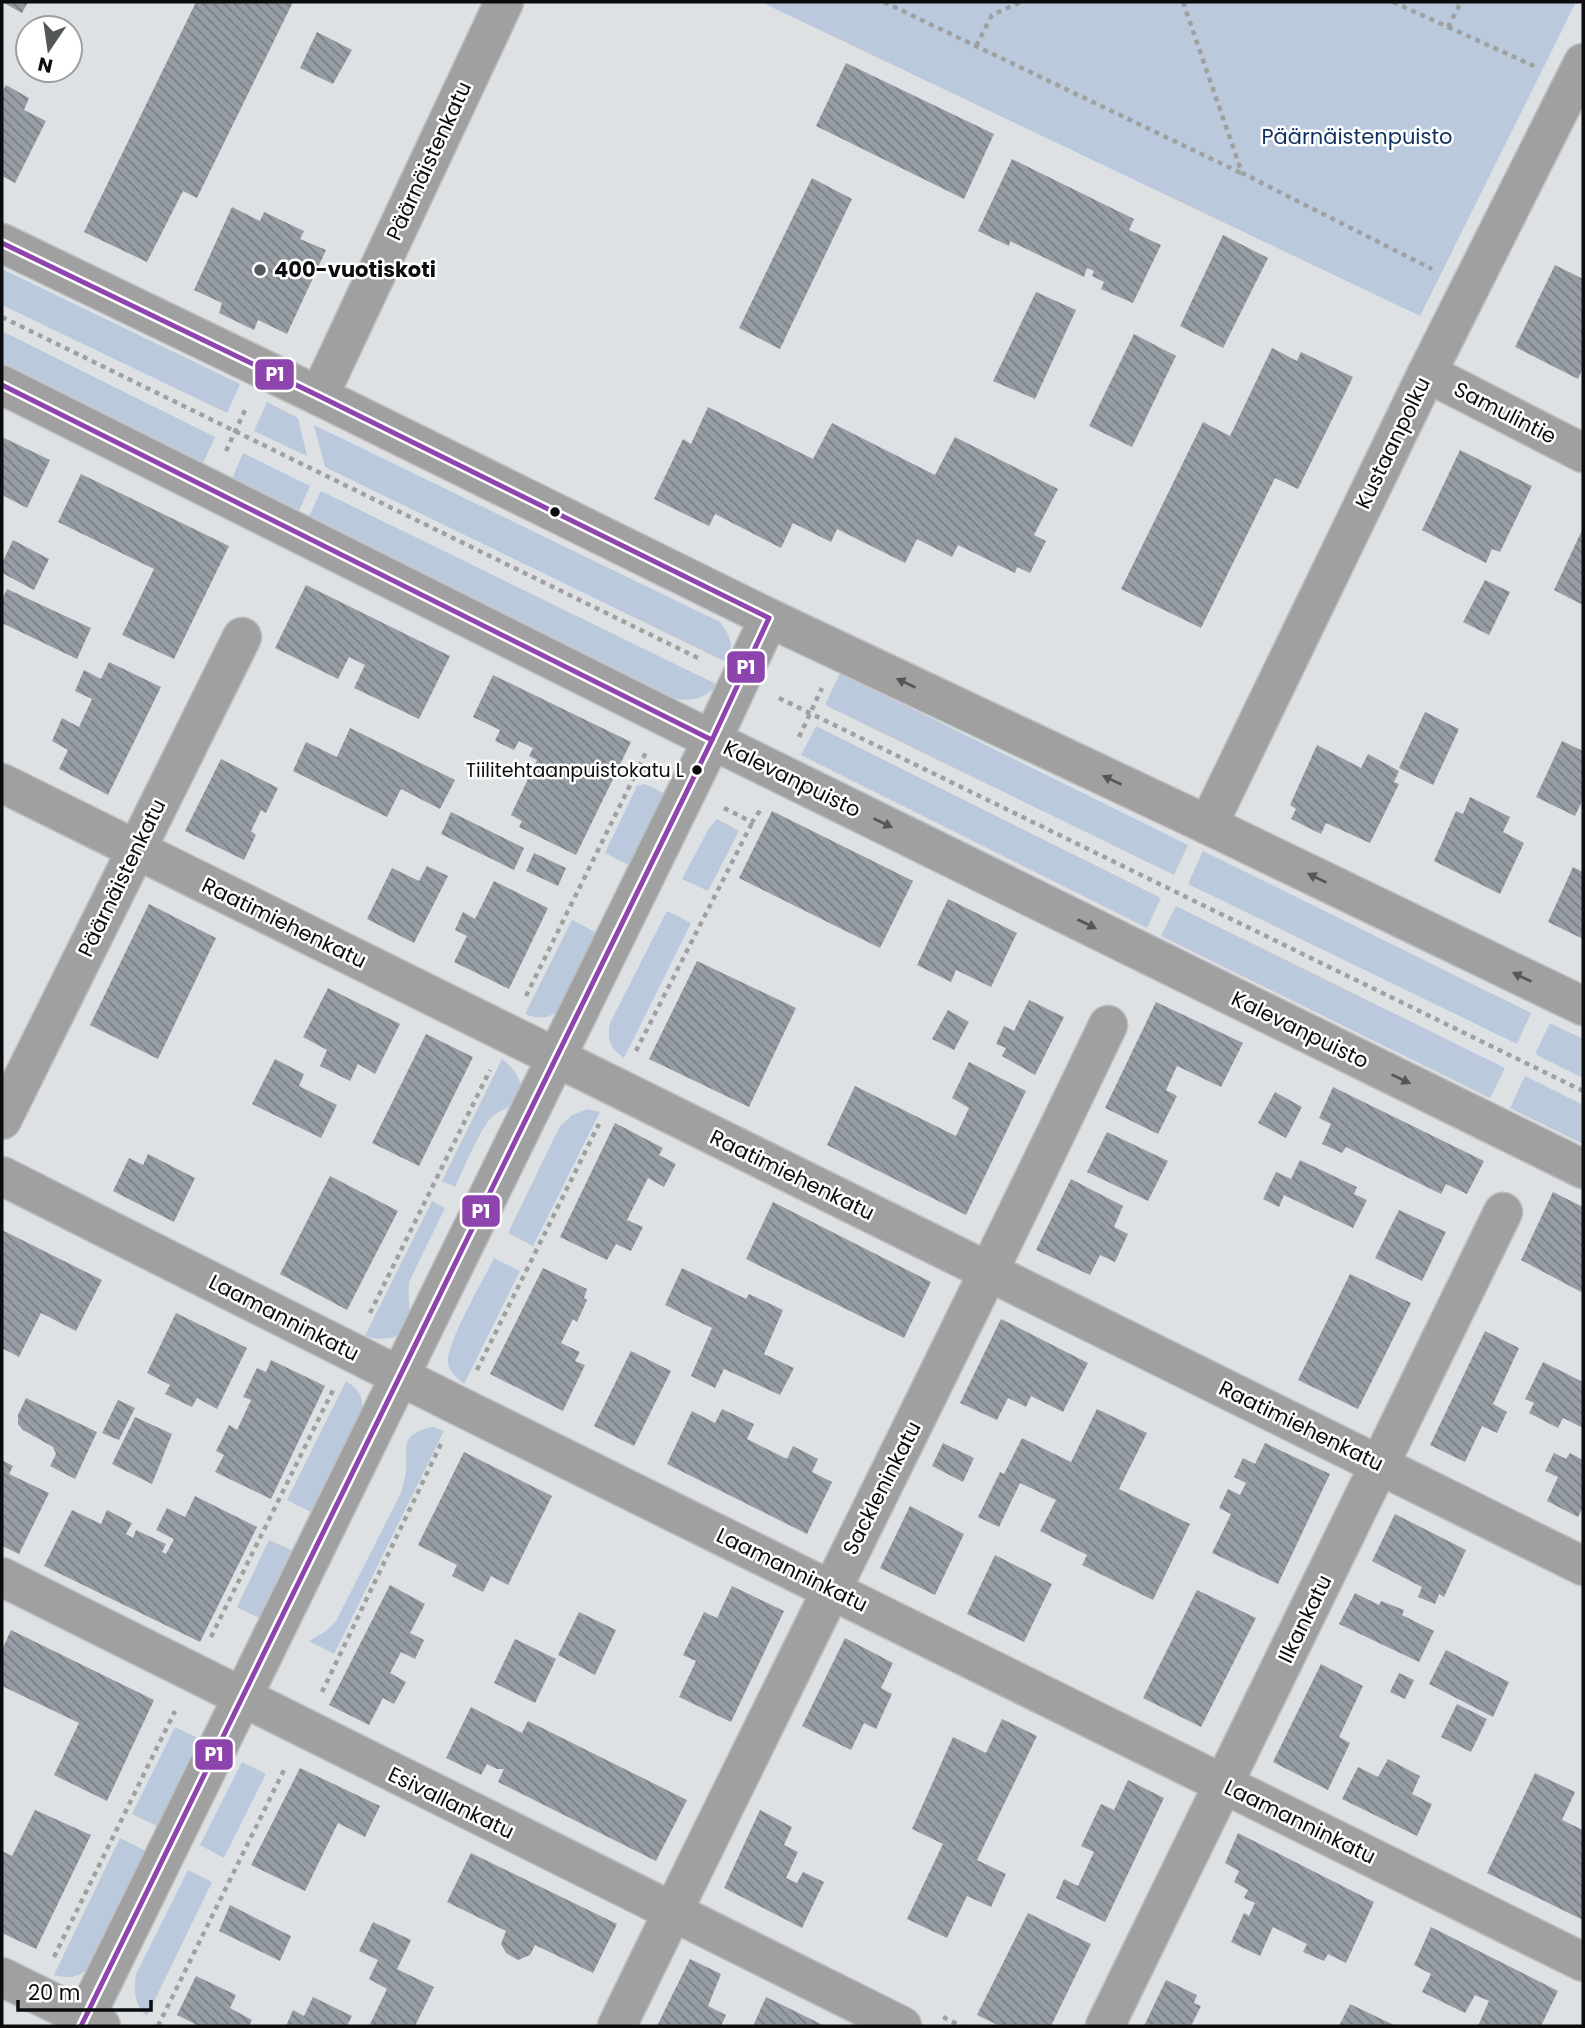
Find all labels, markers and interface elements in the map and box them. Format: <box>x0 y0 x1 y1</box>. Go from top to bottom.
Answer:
north arrow <box>14 14 84 84</box>
text: N <box>35 50 55 80</box>
street label: Päärnäistenkatu <box>379 77 478 245</box>
park label: Päärnäistenpuisto <box>1261 122 1453 151</box>
place label: 400-vuotiskoti <box>274 255 436 284</box>
marker: 400-vuotiskoti <box>252 262 268 278</box>
line badge: P1 <box>254 358 295 391</box>
text: P1 <box>265 361 285 388</box>
street label: Kustaanpolku <box>1348 372 1437 514</box>
street label: Samulintie <box>1449 374 1561 451</box>
unlabelled marker <box>548 505 562 519</box>
line badge: P1 <box>726 650 766 684</box>
text: P1 <box>736 654 756 681</box>
one-way arrow <box>896 677 916 688</box>
street label: Kalevanpuisto <box>719 733 866 824</box>
place label: Tiilitehtaanpuistokatu L <box>466 757 684 784</box>
marker: Tiilitehtaanpuistokatu L <box>690 763 704 777</box>
one-way arrow <box>1102 774 1122 785</box>
street label: Päärnäistenkatu <box>71 794 172 962</box>
one-way arrow <box>873 818 893 829</box>
street label: Raatimiehenkatu <box>197 870 371 975</box>
one-way arrow <box>1307 872 1327 883</box>
one-way arrow <box>1077 919 1097 930</box>
one-way arrow <box>1512 971 1532 982</box>
street label: Kalevanpuisto <box>1227 984 1374 1075</box>
one-way arrow <box>1391 1074 1411 1085</box>
street label: Raatimiehenkatu <box>705 1122 879 1227</box>
line badge: P1 <box>461 1194 501 1228</box>
text: P1 <box>471 1198 491 1225</box>
street label: Laamanninkatu <box>204 1267 364 1368</box>
street label: Raatimiehenkatu <box>1214 1373 1388 1478</box>
street label: Sackleninkatu <box>835 1416 928 1560</box>
street label: Laamanninkatu <box>712 1520 873 1619</box>
street label: Ilkankatu <box>1271 1570 1338 1668</box>
line badge: P1 <box>194 1738 234 1771</box>
text: P1 <box>204 1741 224 1768</box>
street label: Esivallankatu <box>383 1759 519 1846</box>
street label: Laamanninkatu <box>1220 1772 1381 1871</box>
scale bar <box>18 1968 150 2012</box>
text: 20 m <box>28 1978 81 2007</box>

